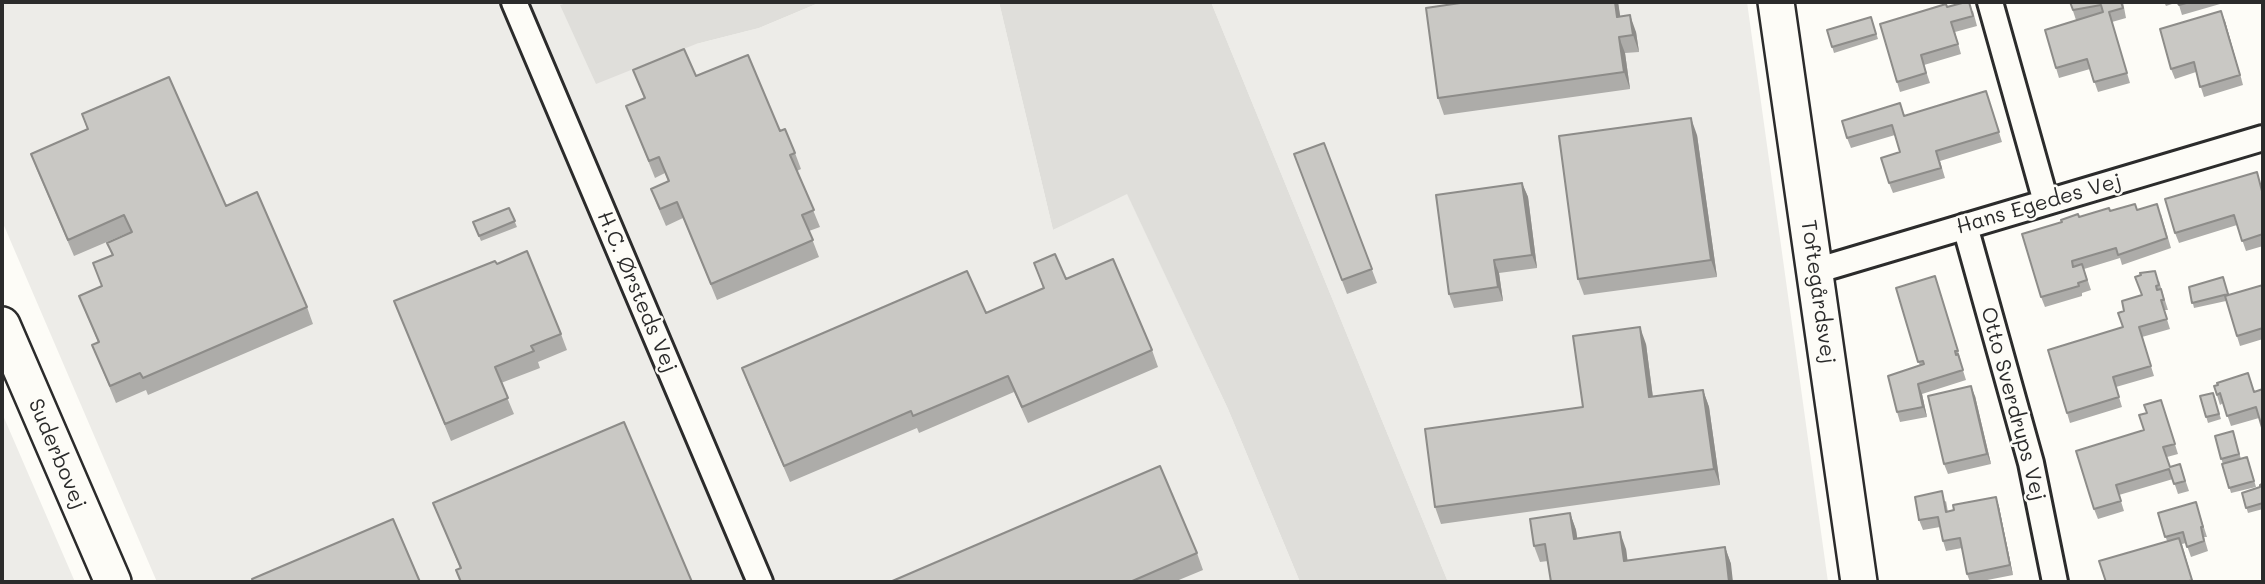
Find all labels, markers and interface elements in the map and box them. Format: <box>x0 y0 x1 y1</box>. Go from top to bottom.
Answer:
street label: Hans Egedes Vej <box>1954 168 2124 240</box>
street label: H.C. Ørsteds Vej <box>592 208 682 376</box>
street label: Toftegårdsvej <box>1795 218 1841 366</box>
street label: Otto Sverdrups Vej <box>1975 304 2051 504</box>
street label: Suderbovej <box>23 395 91 513</box>

